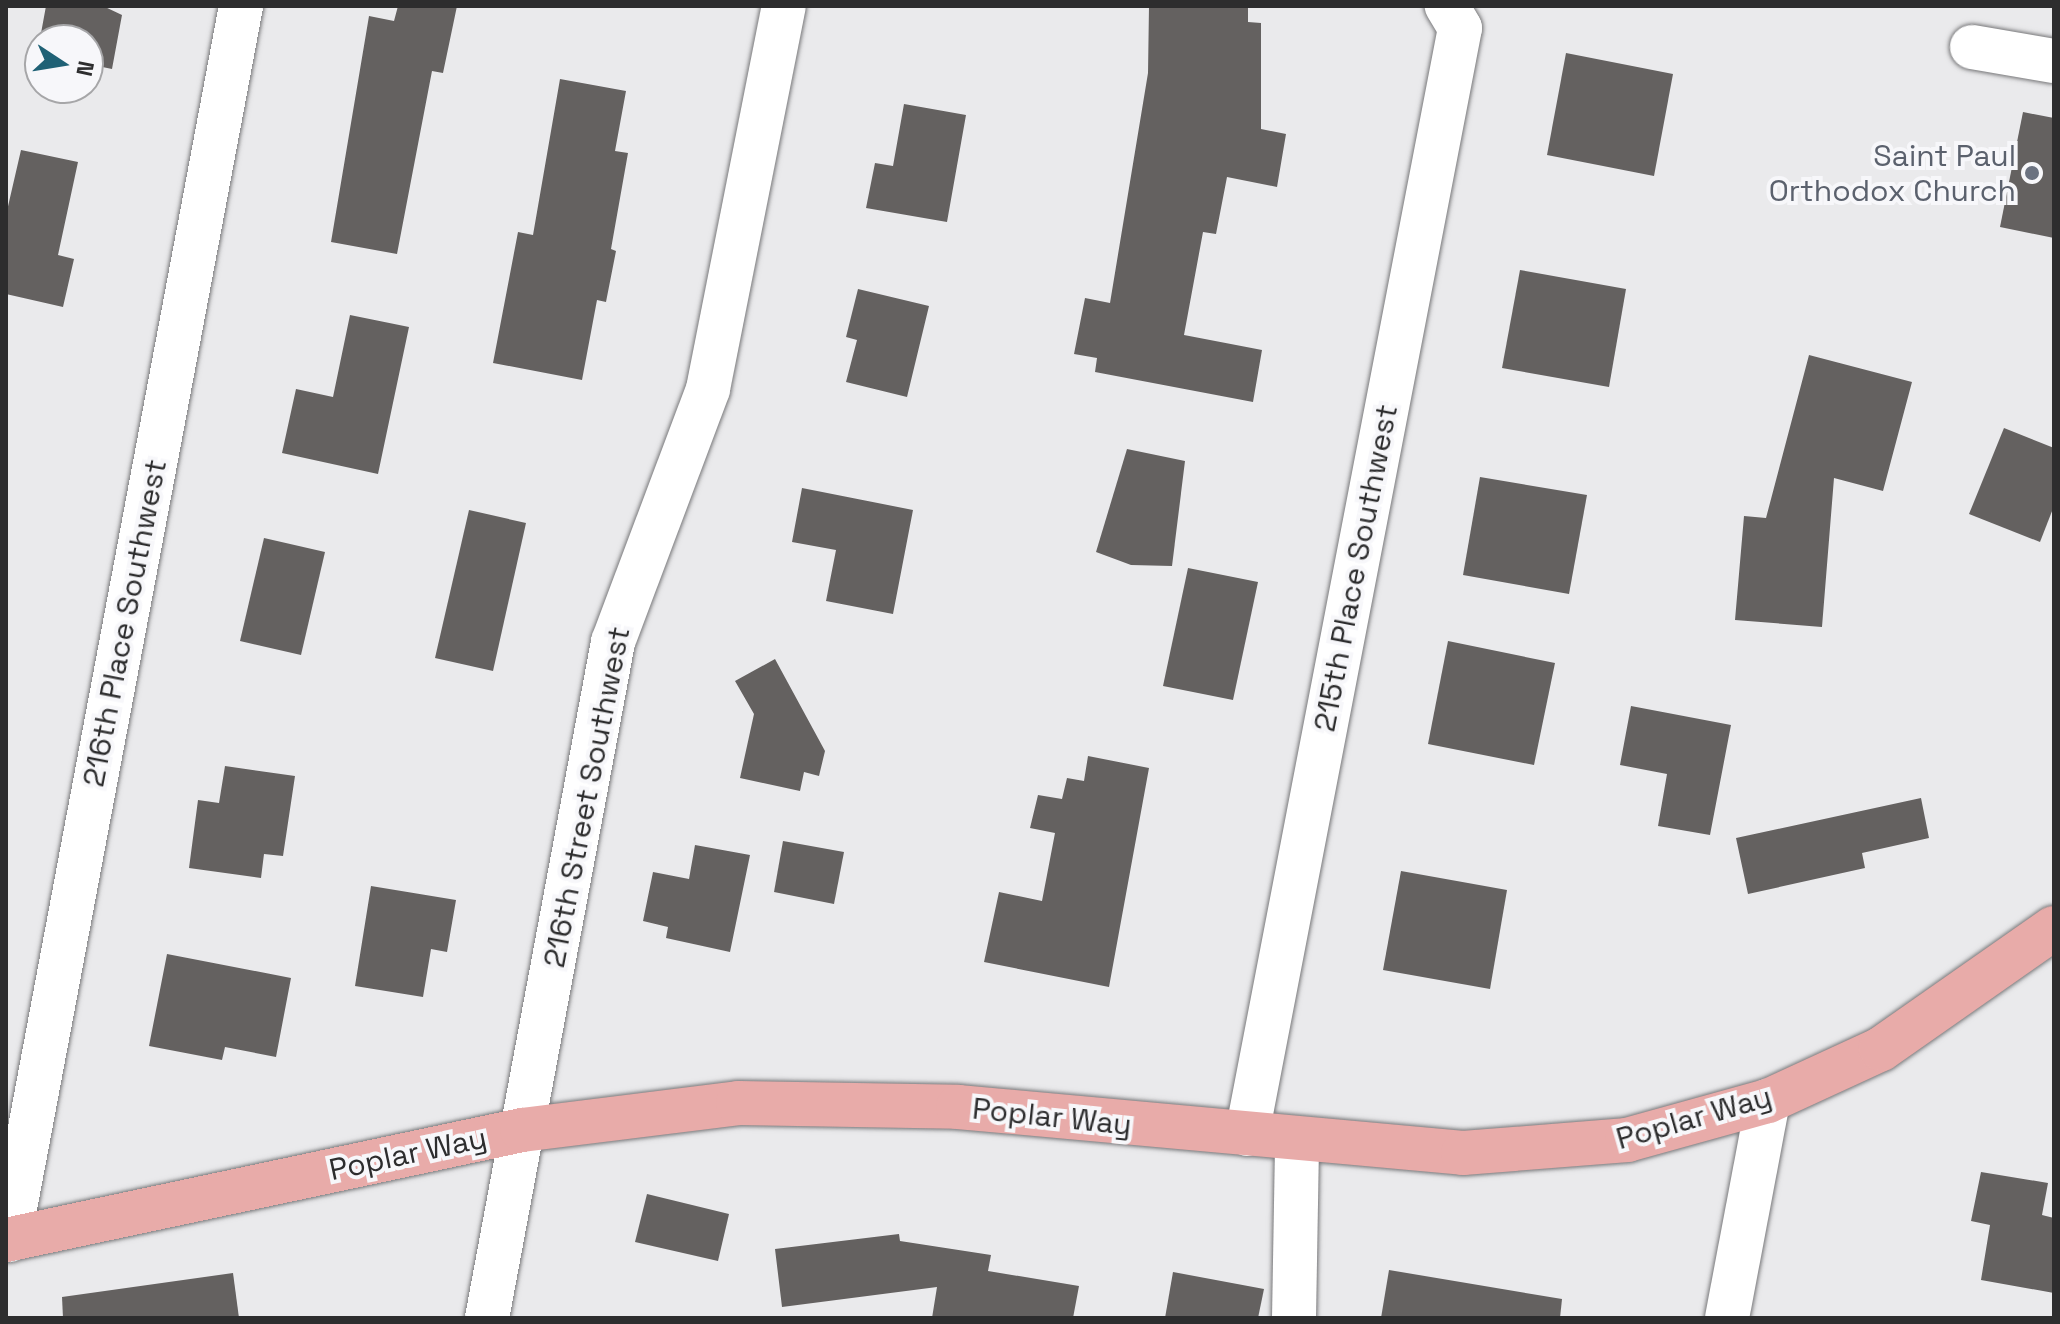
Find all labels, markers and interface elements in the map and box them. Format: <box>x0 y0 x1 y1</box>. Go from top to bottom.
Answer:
north arrow <box>24 24 104 104</box>
text: N <box>70 58 101 79</box>
place label: Saint Paul Orthodox Church <box>1769 138 2016 208</box>
marker: Saint Paul Orthodox Church <box>2023 164 2041 182</box>
street label: 215th Place Southwest <box>1307 402 1405 734</box>
street label: 216th Place Southwest <box>76 456 174 790</box>
street label: 216th Street Southwest <box>536 624 638 970</box>
street label: Poplar Way <box>1612 1079 1776 1157</box>
street label: Poplar Way <box>970 1091 1134 1143</box>
street label: Poplar Way <box>326 1120 490 1188</box>

